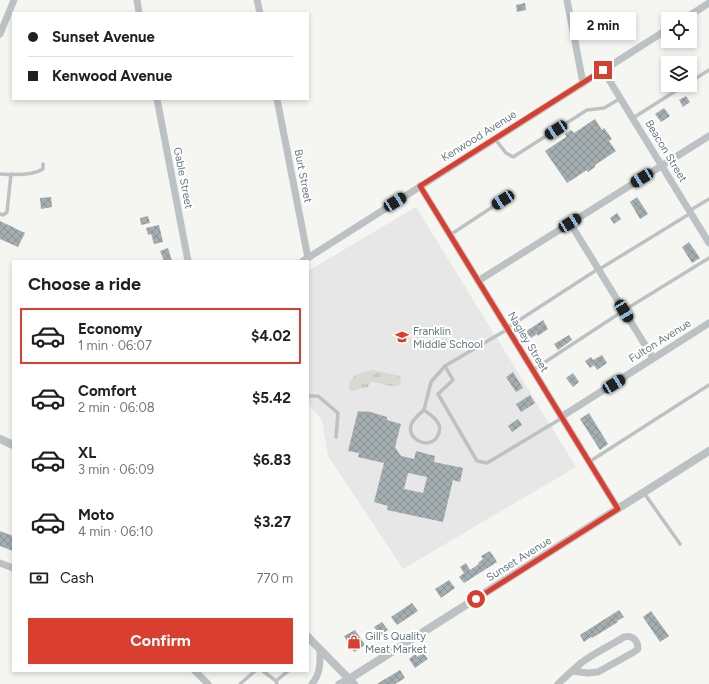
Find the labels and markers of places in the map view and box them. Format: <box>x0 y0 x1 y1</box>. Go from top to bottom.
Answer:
place label: Franklin Middle School <box>413 325 483 351</box>
school or university icon: Franklin Middle School <box>394 329 410 345</box>
place label: Gill's Quality Meat Market <box>365 630 427 656</box>
shop icon: Gill's Quality Meat Market <box>346 634 362 650</box>

